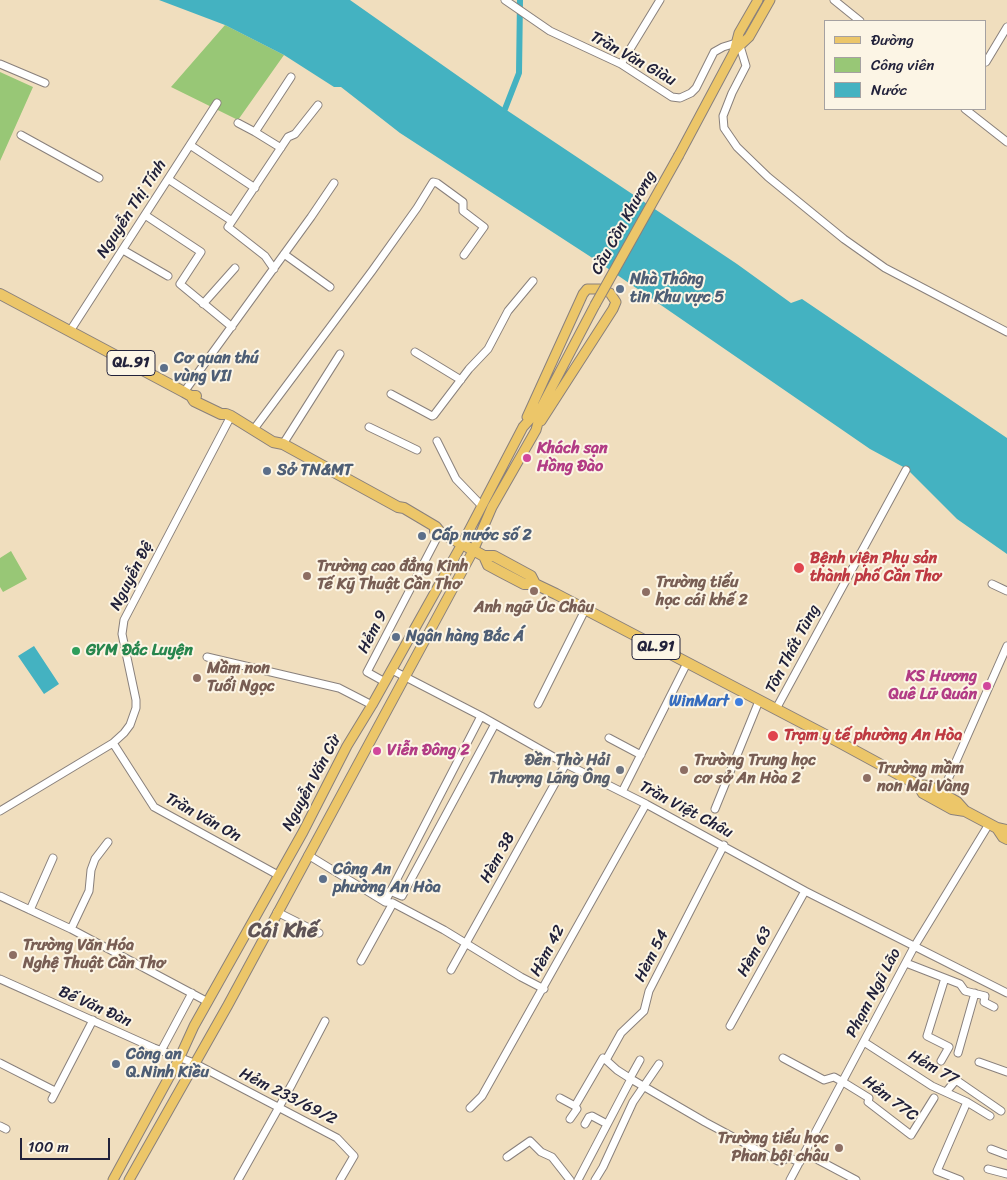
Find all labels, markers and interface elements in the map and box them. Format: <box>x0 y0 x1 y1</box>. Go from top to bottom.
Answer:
legend <box>824 20 987 110</box>
text: Đường <box>871 27 914 53</box>
street label: Trần Văn Giàu <box>587 28 679 90</box>
text: Công viên <box>871 52 934 78</box>
text: Nước <box>871 77 907 103</box>
street label: Nguyễn Thị Tính <box>93 156 171 262</box>
street label: Cầu Cồn Khương <box>588 168 660 278</box>
place label: Nhà Thông tin Khu vực 5 <box>630 270 724 308</box>
marker: Nhà Thông tin Khu vực 5 <box>614 283 626 295</box>
place label: Cơ quan thú vùng VII <box>174 349 259 387</box>
road number: QL.91 <box>107 350 155 376</box>
marker: Cơ quan thú vùng VII <box>158 362 170 374</box>
place label: Khách sạn Hồng Đào <box>537 439 608 477</box>
marker: Khách sạn Hồng Đào <box>521 452 533 464</box>
place label: Sở TN&MT <box>277 461 353 481</box>
marker: Sở TN&MT <box>261 465 273 477</box>
place label: Cấp nước số 2 <box>432 526 532 546</box>
marker: Cấp nước số 2 <box>416 530 428 542</box>
street label: Nguyễn Đệ <box>106 538 158 614</box>
place label: Bệnh viện Phụ sản thành phố Cần Thơ <box>810 549 941 587</box>
place label: Trường cao đẳng Kinh Tế Kỹ Thuật Cần Thơ <box>317 557 468 595</box>
marker: Bệnh viện Phụ sản thành phố Cần Thơ <box>792 561 806 575</box>
marker: Trường cao đẳng Kinh Tế Kỹ Thuật Cần Thơ <box>301 570 313 582</box>
place label: Trường tiểu học cái khế 2 <box>656 573 748 611</box>
marker: Anh ngữ Úc Châu <box>528 585 540 597</box>
marker: Trường tiểu học cái khế 2 <box>640 586 652 598</box>
place label: Anh ngữ Úc Châu <box>474 598 594 618</box>
street label: Tôn Thất Tùng <box>762 601 824 697</box>
street label: Hẻm 9 <box>354 607 392 657</box>
place label: Ngân hàng Bắc Á <box>406 627 524 647</box>
marker: Ngân hàng Bắc Á <box>390 631 402 643</box>
road number: QL.91 <box>632 634 680 660</box>
place label: GYM Đắc Luyện <box>86 641 193 661</box>
marker: GYM Đắc Luyện <box>70 645 82 657</box>
place label: Mầm non Tuổi Ngọc <box>207 659 275 697</box>
place label: KS Hương Quê Lữ Quán <box>889 667 977 705</box>
marker: Mầm non Tuổi Ngọc <box>191 672 203 684</box>
marker: KS Hương Quê Lữ Quán <box>981 680 993 692</box>
place label: WinMart <box>669 692 729 712</box>
marker: WinMart <box>733 696 745 708</box>
place label: Trạm y tế phường An Hòa <box>784 726 962 746</box>
marker: Trạm y tế phường An Hòa <box>766 729 780 743</box>
street label: Nguyễn Văn Cừ <box>279 732 345 834</box>
place label: Viễn Đông 2 <box>387 741 470 761</box>
marker: Viễn Đông 2 <box>371 745 383 757</box>
place label: Đền Thờ Hải Thượng Lãng Ông <box>489 751 610 789</box>
place label: Trường Trung học cơ sở An Hòa 2 <box>694 751 816 789</box>
place label: Trường mầm non Mai Vàng <box>877 759 969 797</box>
marker: Đền Thờ Hải Thượng Lãng Ông <box>614 764 626 776</box>
marker: Trường Trung học cơ sở An Hòa 2 <box>678 764 690 776</box>
marker: Trường mầm non Mai Vàng <box>861 772 873 784</box>
street label: Trần Việt Châu <box>636 777 736 843</box>
street label: Trần Văn Ơn <box>162 789 244 847</box>
street label: Hèm 38 <box>476 830 520 886</box>
place label: Công An phường An Hòa <box>333 860 441 898</box>
marker: Công An phường An Hòa <box>317 873 329 885</box>
district label: Cái Khế <box>248 919 318 945</box>
street label: Hèm 42 <box>527 922 569 980</box>
street label: Hèm 63 <box>734 924 776 980</box>
street label: Hèm 54 <box>631 927 673 985</box>
place label: Trường Văn Hóa Nghệ Thuật Cần Thơ <box>23 936 165 974</box>
street label: Phạm Ngũ Lão <box>843 945 905 1041</box>
marker: Trường Văn Hóa Nghệ Thuật Cần Thơ <box>7 949 19 961</box>
street label: Bế Văn Đàn <box>56 982 134 1032</box>
place label: Công an Q.Ninh Kiều <box>126 1045 209 1083</box>
street label: Hẻm 77 <box>905 1046 961 1090</box>
marker: Công an Q.Ninh Kiều <box>110 1058 122 1070</box>
street label: Hẻm 233/69/2 <box>236 1064 340 1130</box>
street label: Hẻm 77C <box>859 1072 921 1126</box>
scale bar <box>22 1128 112 1160</box>
place label: Trường tiểu học Phan bội châu <box>718 1129 829 1167</box>
text: 100 m <box>28 1134 69 1160</box>
marker: Trường tiểu học Phan bội châu <box>833 1142 845 1154</box>

